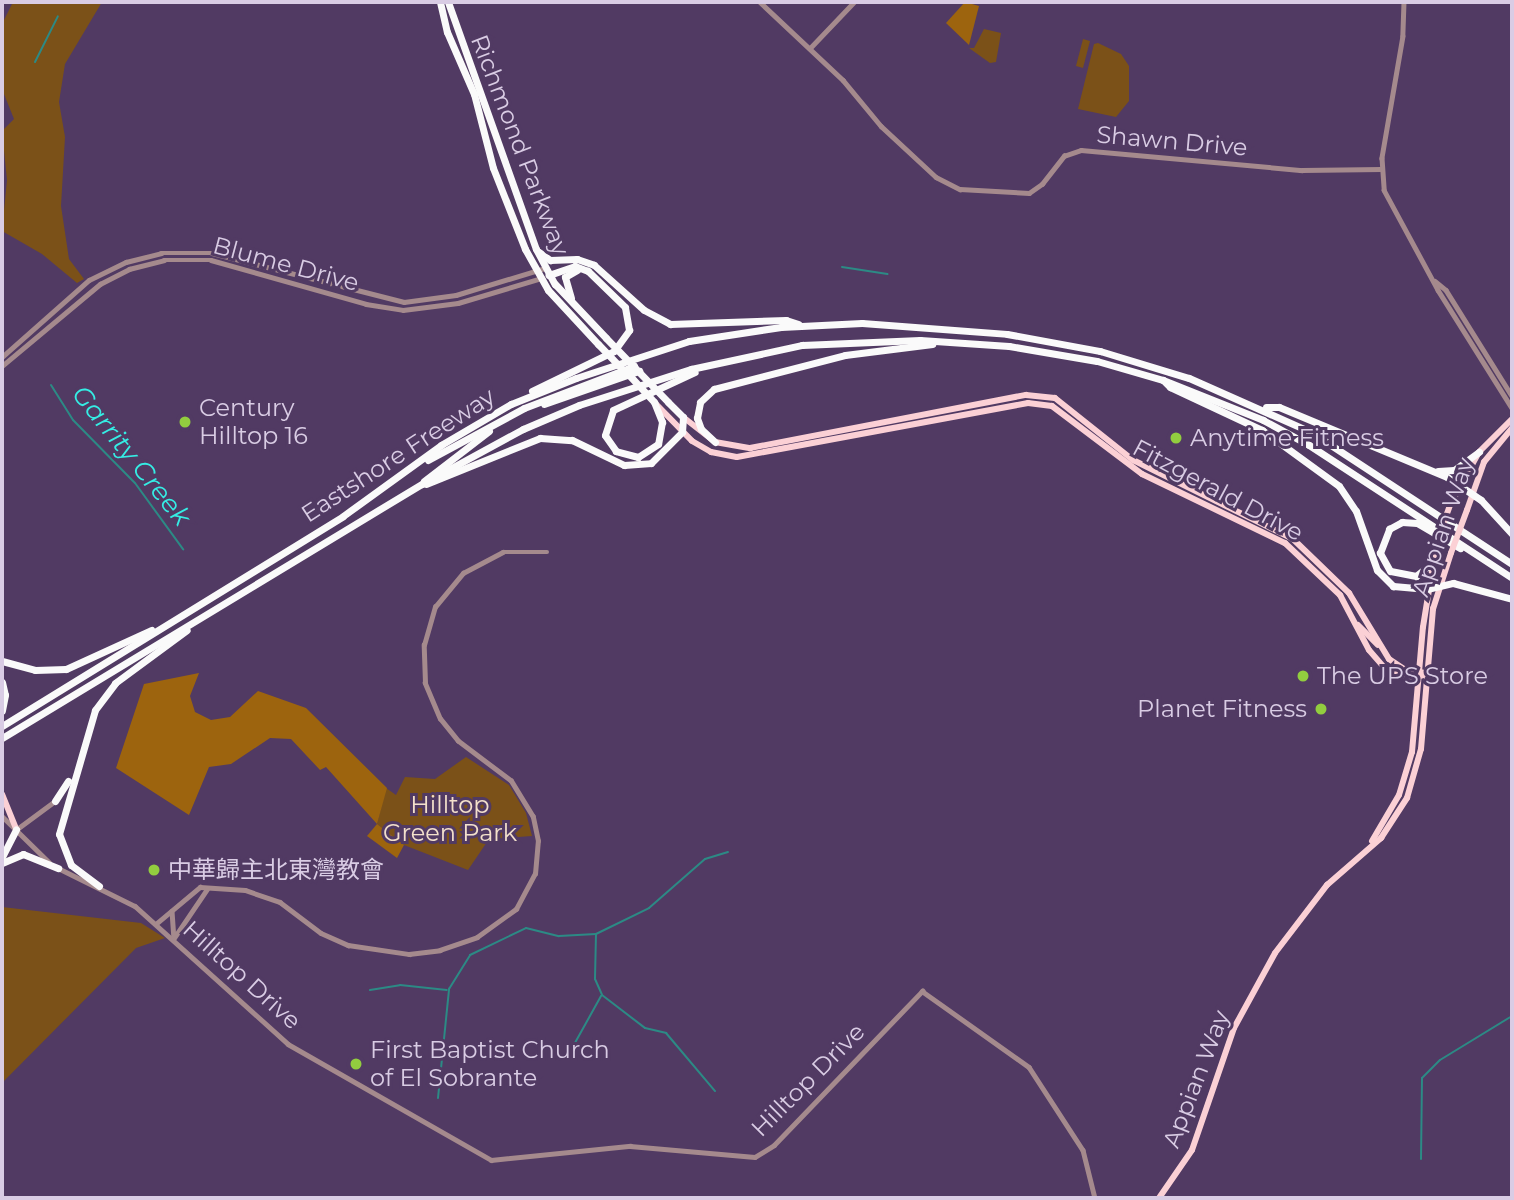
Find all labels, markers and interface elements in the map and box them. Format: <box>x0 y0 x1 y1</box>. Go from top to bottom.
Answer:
street label: Richmond Parkway <box>465 31 575 259</box>
street label: Shawn Drive <box>1095 120 1249 162</box>
street label: Blume Drive <box>210 231 362 297</box>
water label: Garrity Creek <box>65 380 197 532</box>
street label: Eastshore Freeway <box>296 382 500 528</box>
place label: Century Hilltop 16 <box>199 394 308 450</box>
marker: Century Hilltop 16 <box>177 414 193 430</box>
place label: Anytime Fitness <box>1190 424 1384 452</box>
marker: Anytime Fitness <box>1168 430 1184 446</box>
street label: Fitzgerald Drive <box>1128 433 1308 547</box>
street label: Appian Way <box>1406 454 1480 600</box>
place label: The UPS Store <box>1317 662 1488 690</box>
marker: The UPS Store <box>1295 668 1311 684</box>
place label: Planet Fitness <box>1137 695 1307 723</box>
marker: Planet Fitness <box>1313 701 1329 717</box>
park label: Hilltop Green Park <box>383 791 517 847</box>
place label: 中華歸主北東灣教會 <box>168 856 384 884</box>
marker: 中華歸主北東灣教會 <box>146 862 162 878</box>
street label: Hilltop Drive <box>177 915 307 1035</box>
street label: Appian Way <box>1157 1006 1235 1152</box>
street label: Hilltop Drive <box>745 1017 871 1143</box>
place label: First Baptist Church of El Sobrante <box>370 1036 610 1092</box>
marker: First Baptist Church of El Sobrante <box>348 1056 364 1072</box>

